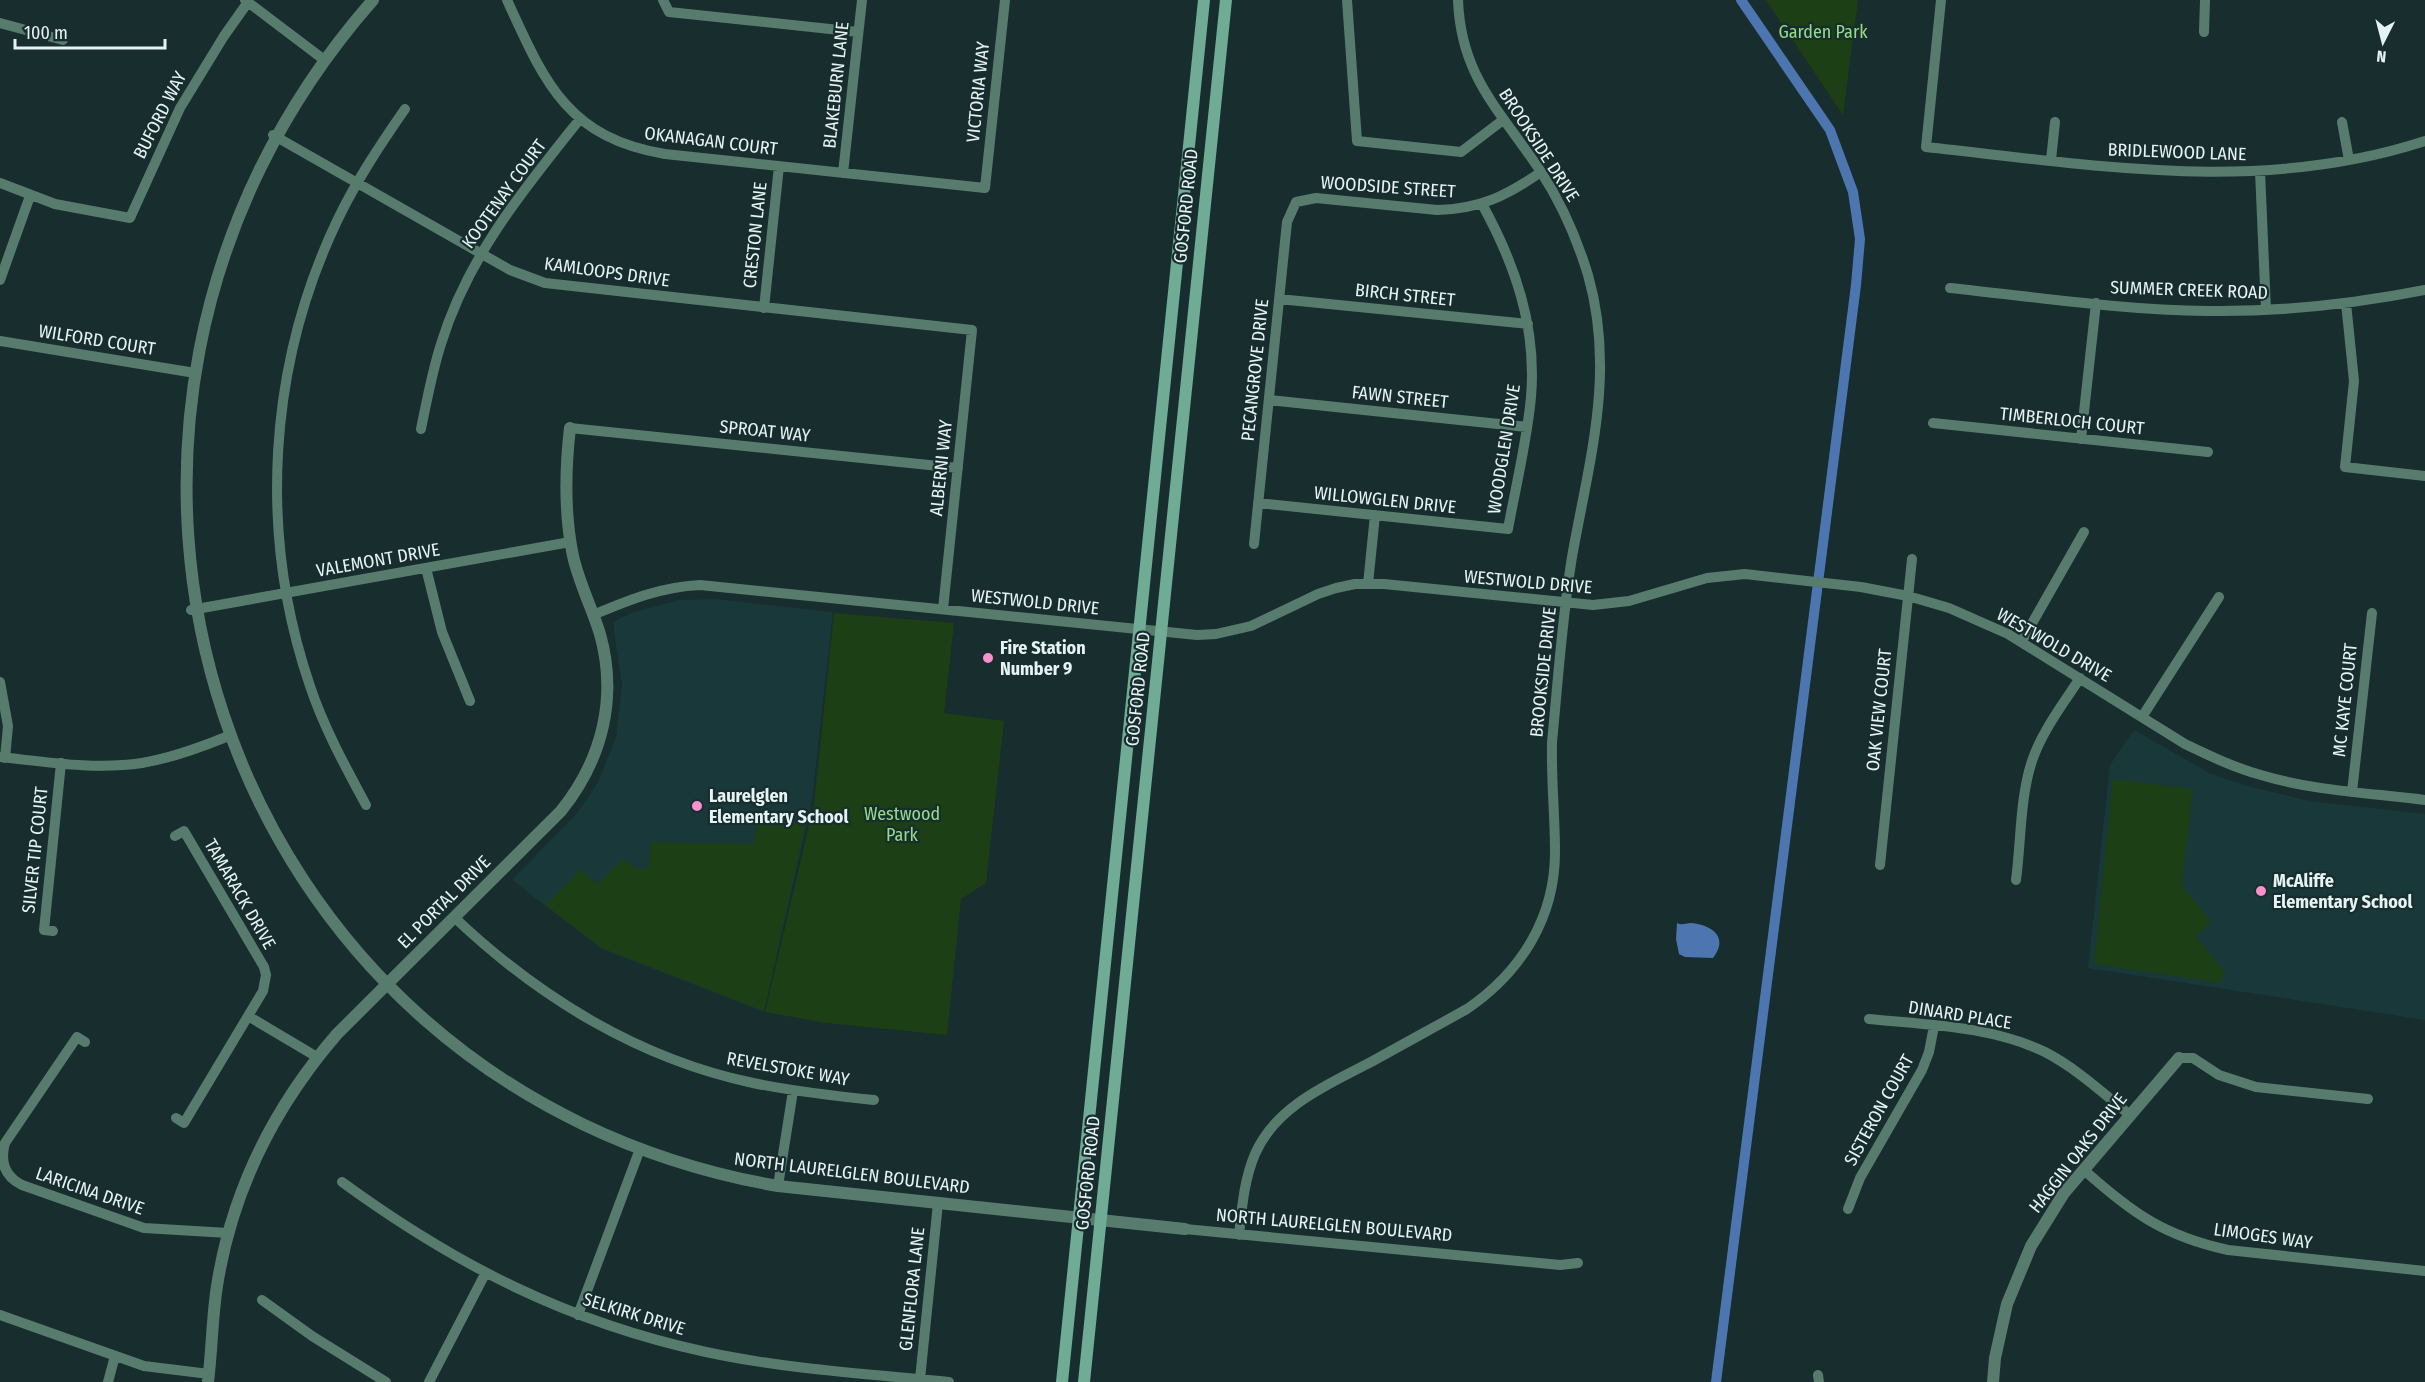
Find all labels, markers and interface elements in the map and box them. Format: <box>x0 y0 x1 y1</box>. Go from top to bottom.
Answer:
scale bar <box>15 12 165 50</box>
north arrow <box>2353 12 2413 72</box>
street label: BLAKEBURN LANE <box>818 20 854 150</box>
park label: Garden Park <box>1778 21 1868 43</box>
text: 100 m <box>24 22 68 44</box>
street label: VICTORIA WAY <box>962 41 994 143</box>
text: N <box>2376 46 2387 66</box>
street label: BUFORD WAY <box>129 68 191 162</box>
street label: BROOKSIDE DRIVE <box>1494 84 1584 206</box>
street label: OKANAGAN COURT <box>643 122 779 160</box>
street label: KOOTENAY COURT <box>457 135 551 253</box>
street label: BRIDLEWOOD LANE <box>2107 139 2247 165</box>
street label: GOSFORD ROAD <box>1169 148 1203 264</box>
street label: WOODSIDE STREET <box>1320 171 1457 203</box>
street label: CRESTON LANE <box>738 181 772 289</box>
street label: KAMLOOPS DRIVE <box>543 252 671 292</box>
street label: SUMMER CREEK ROAD <box>2110 276 2268 304</box>
street label: BIRCH STREET <box>1354 279 1457 311</box>
street label: PECANGROVE DRIVE <box>1237 298 1273 442</box>
street label: WILFORD COURT <box>37 320 158 360</box>
street label: FAWN STREET <box>1351 381 1450 413</box>
street label: WOODGLEN DRIVE <box>1483 383 1525 515</box>
street label: TIMBERLOCH COURT <box>1999 402 2146 440</box>
street label: SPROAT WAY <box>718 415 812 447</box>
street label: ALBERNI WAY <box>925 419 957 517</box>
street label: WILLOWGLEN DRIVE <box>1313 482 1457 518</box>
street label: VALEMONT DRIVE <box>315 538 441 582</box>
street label: WESTWOLD DRIVE <box>1463 565 1593 599</box>
street label: WESTWOLD DRIVE <box>970 584 1100 620</box>
street label: WESTWOLD DRIVE <box>1993 603 2115 687</box>
street label: BROOKSIDE DRIVE <box>1525 606 1561 738</box>
street label: GOSFORD ROAD <box>1121 631 1155 747</box>
place label: Fire Station Number 9 <box>1000 637 1086 680</box>
street label: MC KAYE COURT <box>2328 641 2362 758</box>
street label: OAK VIEW COURT <box>1862 647 1896 772</box>
marker: Fire Station Number 9 <box>981 651 995 665</box>
street label: SILVER TIP COURT <box>17 785 53 914</box>
place label: Laurelglen Elementary School <box>709 785 848 828</box>
marker: Laurelglen Elementary School <box>690 799 704 813</box>
park label: Westwood Park <box>864 803 940 846</box>
street label: TAMARACK DRIVE <box>200 835 280 953</box>
street label: EL PORTAL DRIVE <box>393 851 495 953</box>
place label: McAliffe Elementary School <box>2273 870 2412 913</box>
marker: McAliffe Elementary School <box>2254 884 2268 898</box>
street label: DINARD PLACE <box>1907 996 2013 1034</box>
street label: REVELSTOKE WAY <box>725 1047 851 1091</box>
street label: SISTERON COURT <box>1839 1050 1919 1169</box>
street label: HAGGIN OAKS DRIVE <box>2024 1089 2132 1217</box>
street label: GOSFORD ROAD <box>1071 1115 1105 1231</box>
street label: NORTH LAURELGLEN BOULEVARD <box>733 1148 971 1198</box>
street label: LARICINA DRIVE <box>33 1162 147 1220</box>
street label: NORTH LAURELGLEN BOULEVARD <box>1215 1204 1453 1246</box>
street label: LIMOGES WAY <box>2212 1218 2314 1254</box>
street label: GLENFLORA LANE <box>895 1226 929 1352</box>
street label: SELKIRK DRIVE <box>580 1288 688 1340</box>

